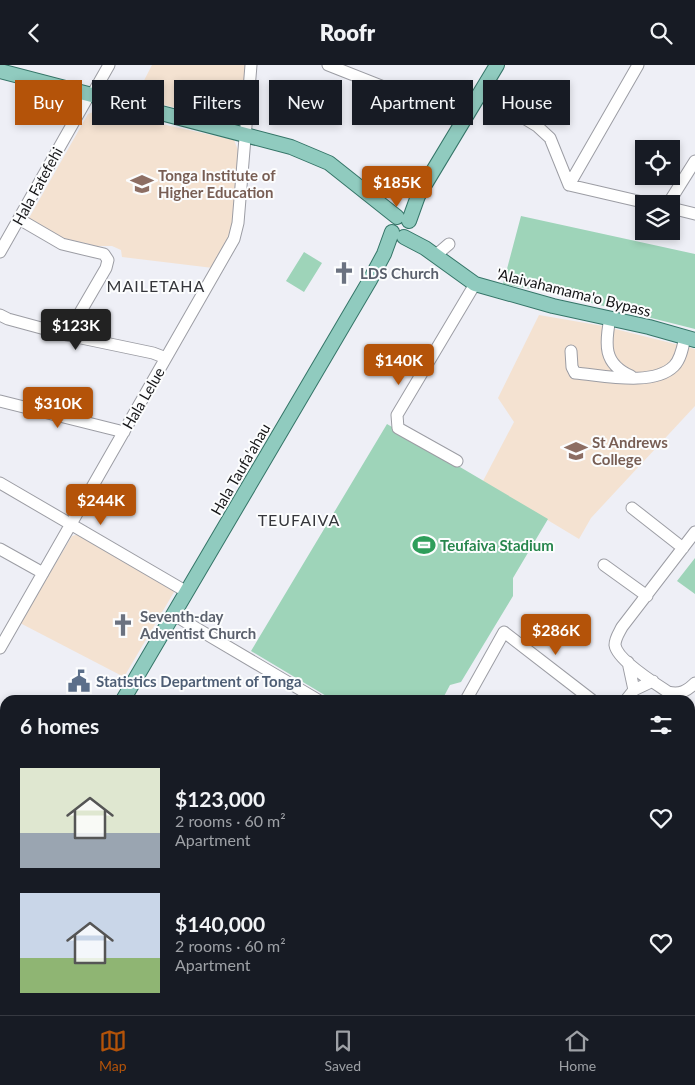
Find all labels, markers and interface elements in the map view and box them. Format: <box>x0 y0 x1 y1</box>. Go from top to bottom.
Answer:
icon: back <box>20 19 48 47</box>
text: Roofr <box>320 19 375 46</box>
icon: search <box>647 19 675 47</box>
chip: Buy <box>15 80 82 125</box>
chip: Rent <box>92 80 164 125</box>
chip: Filters <box>174 80 259 125</box>
chip: New <box>269 80 342 125</box>
chip: Apartment <box>352 80 473 125</box>
chip: House <box>483 80 570 125</box>
map controls <box>635 140 680 240</box>
button: locate <box>635 140 680 185</box>
street label: Hala Fatefehi <box>8 144 66 228</box>
pin: $185K <box>362 165 432 208</box>
place label: Tonga Institute of Higher Education <box>158 166 276 201</box>
school or university icon: Tonga Institute of Higher Education <box>129 171 155 197</box>
text: $185K <box>373 172 421 191</box>
button: layers <box>635 195 680 240</box>
church icon: LDS Church <box>331 260 357 286</box>
place label: LDS Church <box>360 264 439 282</box>
street label: 'Alaivahamama'o Bypass <box>495 264 653 320</box>
district label: MAILETAHA <box>107 276 205 295</box>
pin: $123K <box>41 309 111 351</box>
text: $123K <box>52 315 100 334</box>
pin: $140K <box>364 343 434 386</box>
text: $140K <box>375 350 423 369</box>
street label: Hala Lelue <box>118 364 168 432</box>
pin: $310K <box>23 387 93 429</box>
text: $310K <box>34 393 82 412</box>
street label: Hala Taufa'ahau <box>206 420 274 518</box>
place label: St Andrews College <box>592 433 668 468</box>
school or university icon: St Andrews College <box>563 438 589 464</box>
pin: $244K <box>66 483 136 526</box>
text: $244K <box>77 490 125 509</box>
district label: TEUFAIVA <box>258 510 340 529</box>
sports icon: Teufaiva Stadium <box>411 532 437 558</box>
place label: Teufaiva Stadium <box>440 536 554 554</box>
place label: Seventh-day Adventist Church <box>139 607 256 642</box>
church icon: Seventh-day Adventist Church <box>110 612 136 638</box>
pin: $286K <box>521 613 591 656</box>
text: $286K <box>532 620 580 639</box>
public building icon: Statistics Department of Tonga <box>66 668 92 694</box>
place label: Statistics Department of Tonga <box>96 672 302 690</box>
icon: filters <box>647 711 675 739</box>
text: 6 homes <box>20 713 99 738</box>
text: $123,000 <box>175 786 265 811</box>
icon: home <box>60 788 120 848</box>
icon: heart <box>647 804 675 832</box>
text: 2 rooms · 60 m² <box>175 811 286 830</box>
text: Apartment <box>175 830 250 849</box>
text: $140,000 <box>175 911 265 936</box>
icon: home <box>60 913 120 973</box>
icon: heart <box>647 929 675 957</box>
text: 2 rooms · 60 m² <box>175 936 286 955</box>
text: Apartment <box>175 955 250 974</box>
tab: Map <box>99 1027 127 1074</box>
tab: Saved <box>325 1027 361 1074</box>
tab: Home <box>559 1027 596 1074</box>

